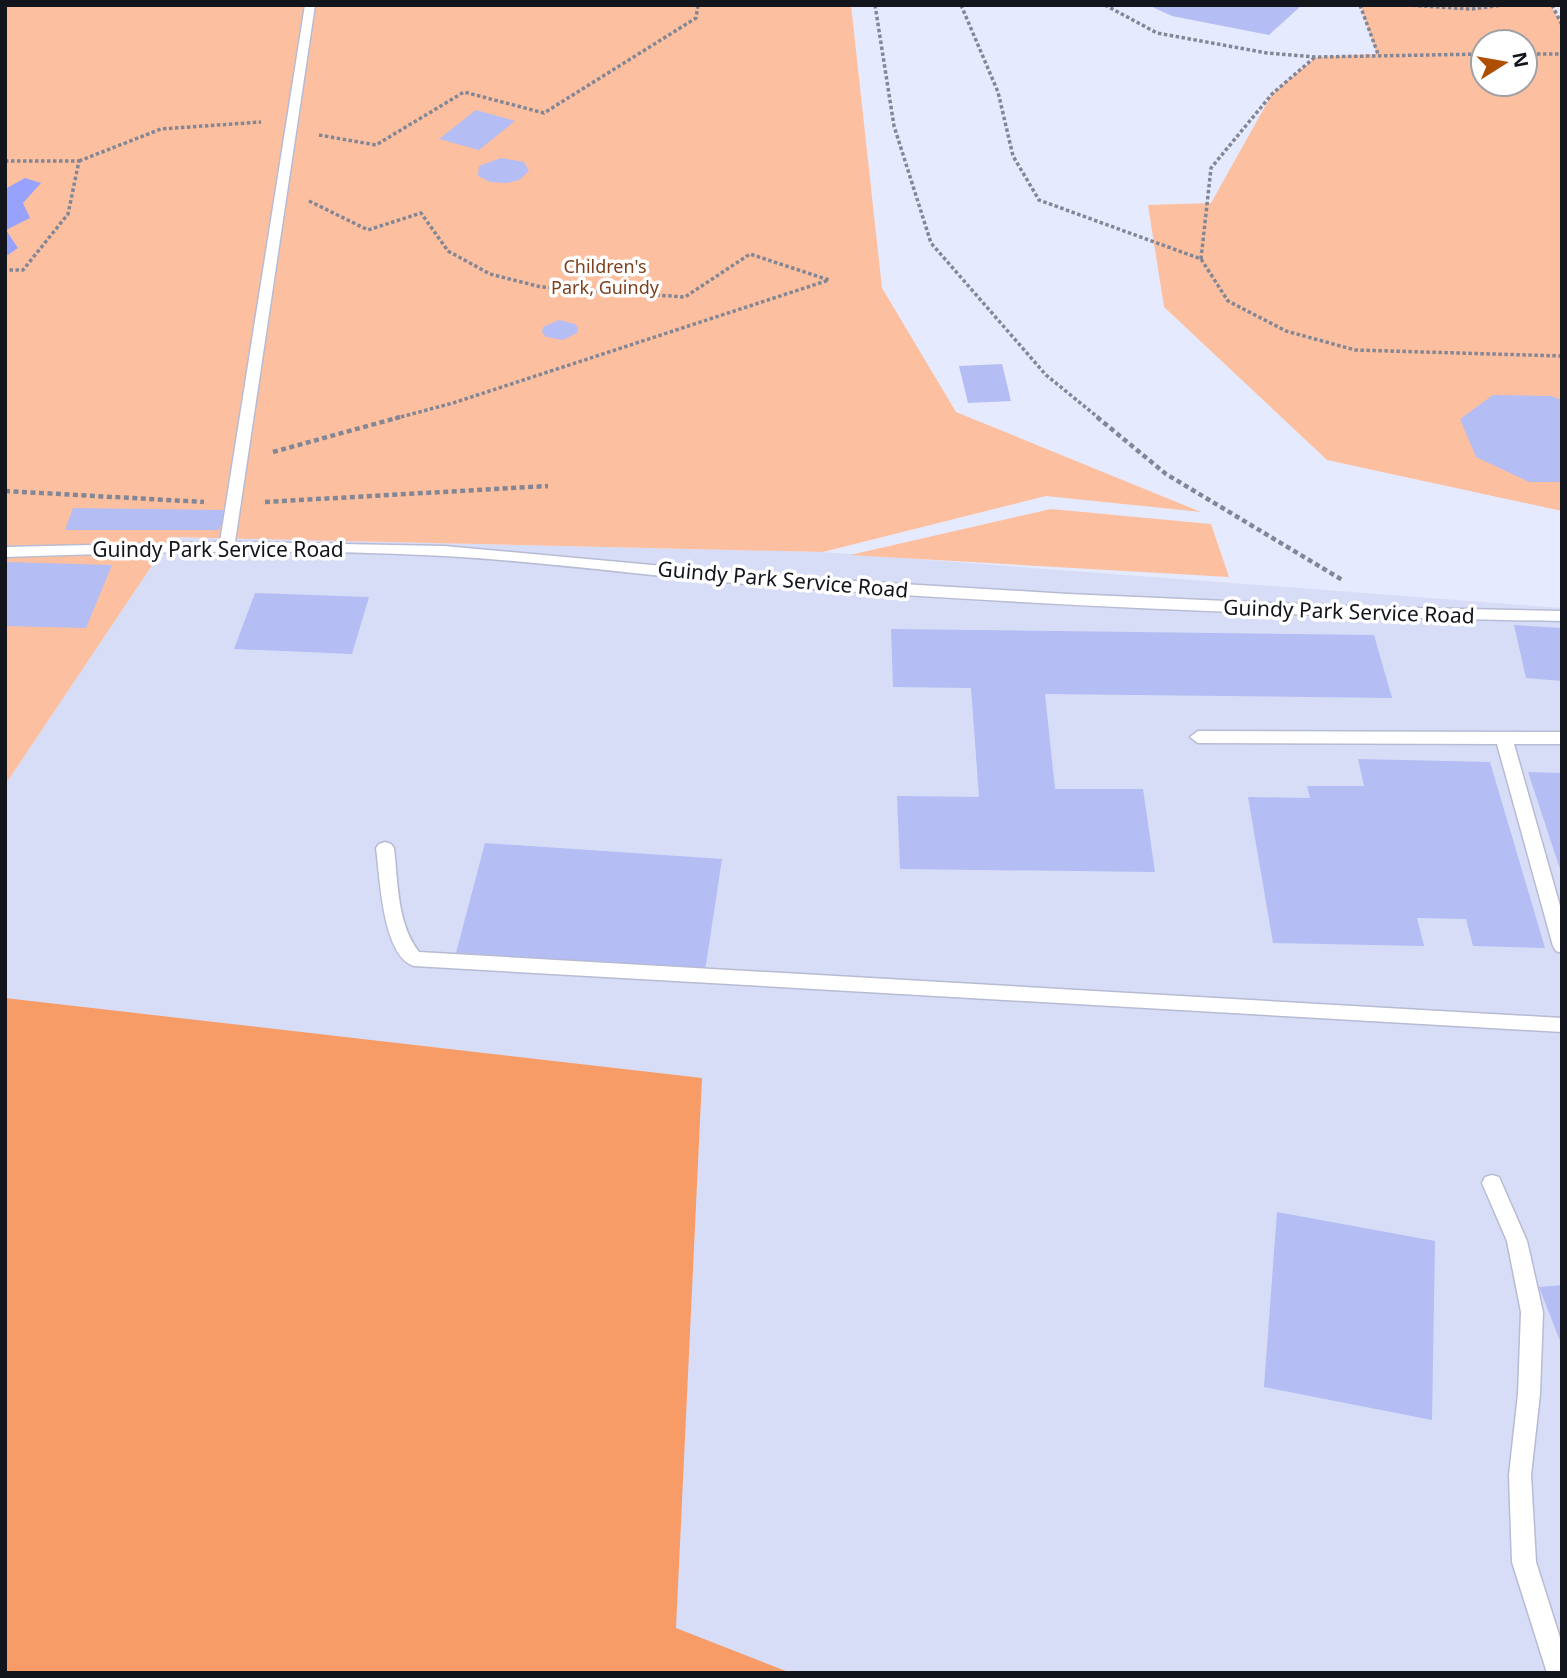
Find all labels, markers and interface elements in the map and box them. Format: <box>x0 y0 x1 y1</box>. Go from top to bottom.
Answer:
north arrow <box>1469 28 1539 98</box>
text: N <box>1506 50 1535 70</box>
park label: Children's Park, Guindy <box>551 254 660 299</box>
street label: Guindy Park Service Road <box>92 535 344 563</box>
street label: Guindy Park Service Road <box>656 554 910 604</box>
street label: Guindy Park Service Road <box>1223 593 1475 629</box>

